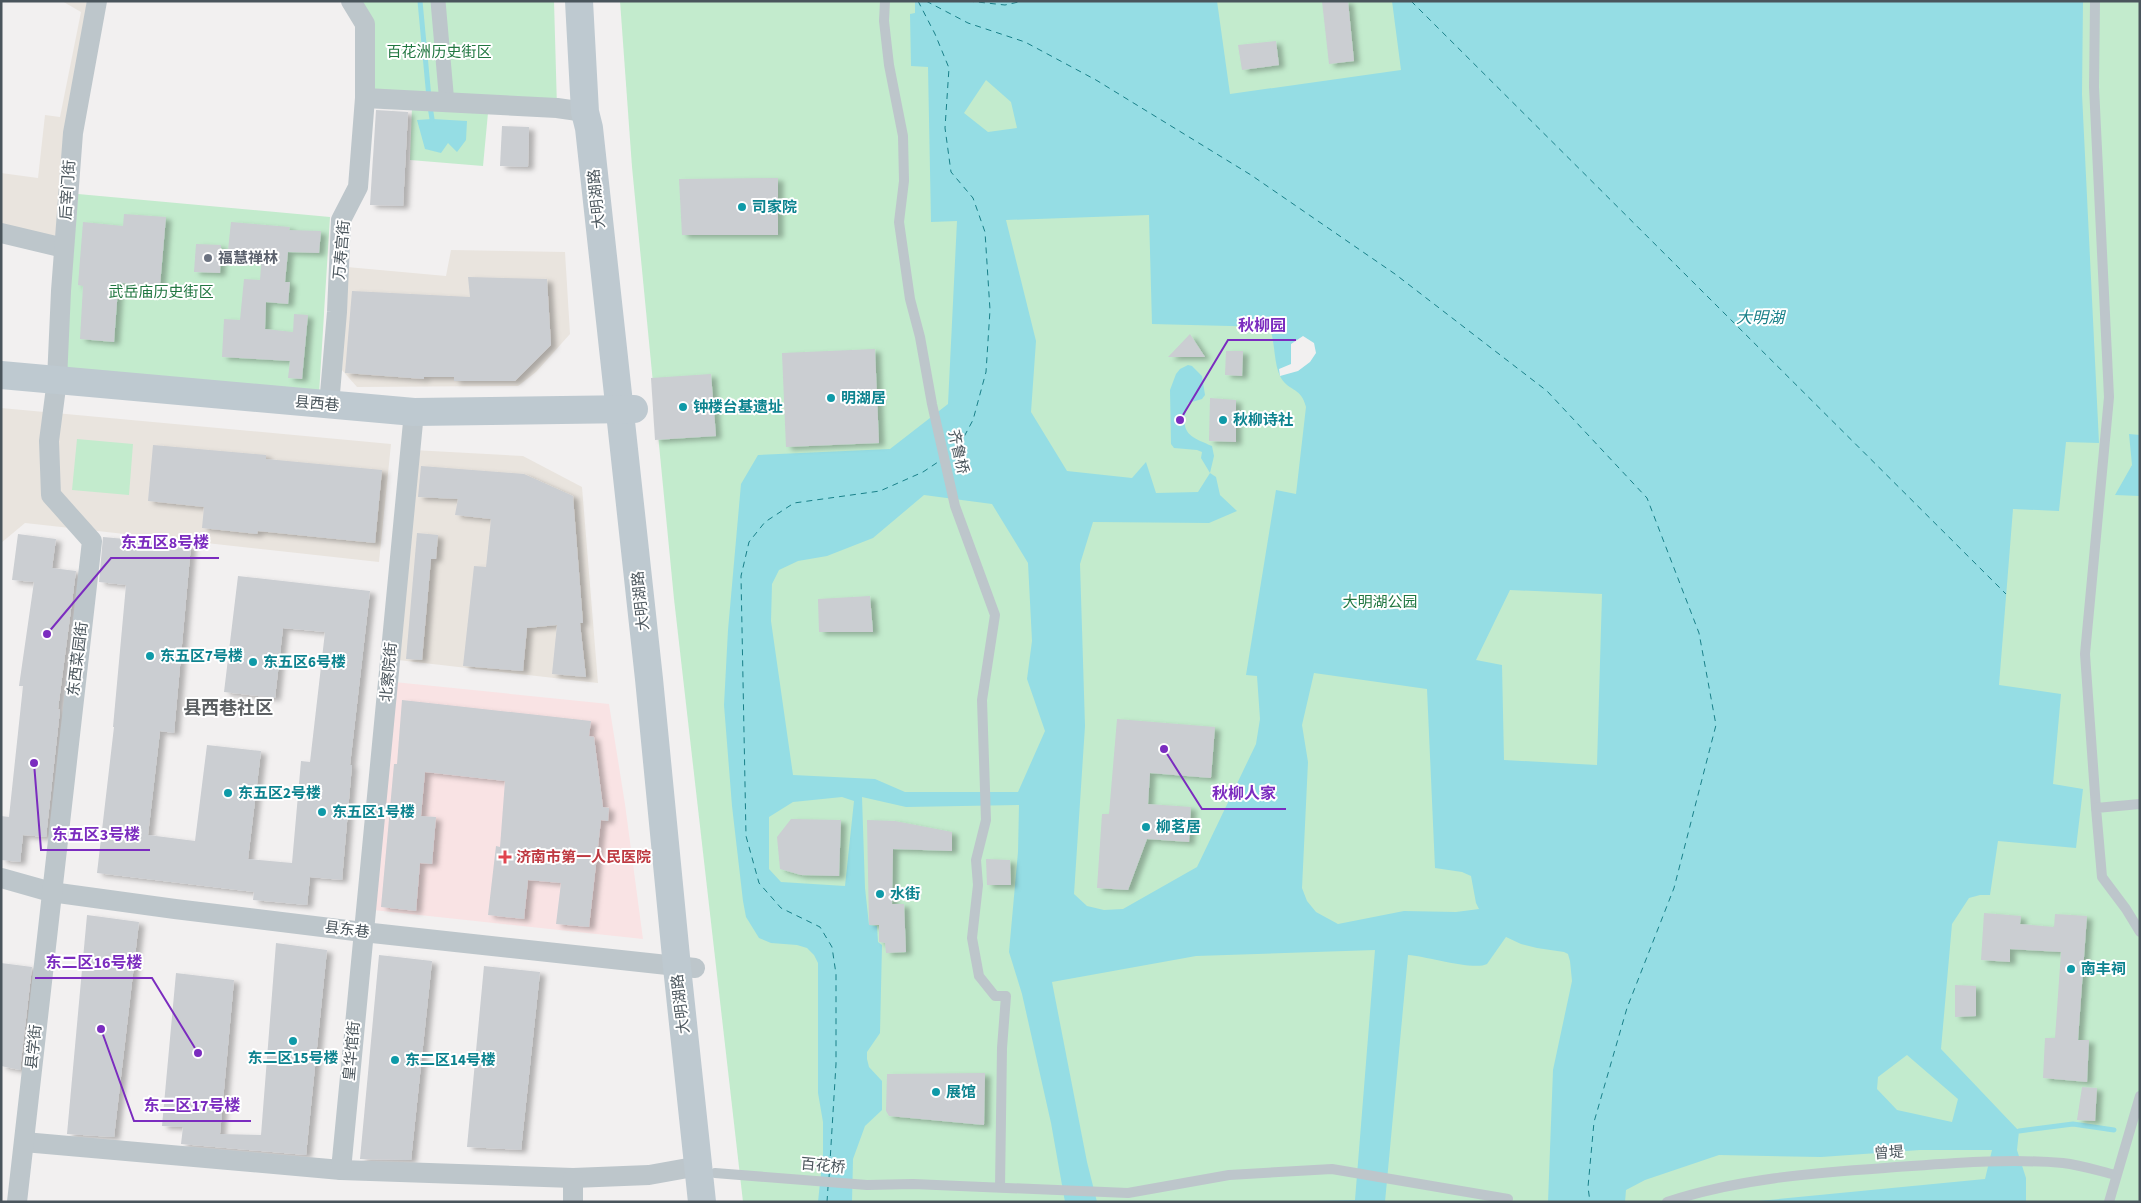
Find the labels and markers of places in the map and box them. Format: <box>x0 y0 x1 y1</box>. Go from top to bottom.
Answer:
place label: 司家院 <box>752 197 797 218</box>
marker: 司家院 <box>736 201 748 213</box>
place label: 福慧禅林 <box>218 248 278 269</box>
marker: 福慧禅林 <box>202 252 214 264</box>
callout: 秋柳园 <box>1228 309 1296 340</box>
place label: 明湖居 <box>841 388 886 409</box>
marker: 明湖居 <box>825 392 837 404</box>
place label: 钟楼台基遗址 <box>693 397 783 418</box>
marker: 钟楼台基遗址 <box>677 401 689 413</box>
place label: 秋柳诗社 <box>1233 410 1293 431</box>
marker: 秋柳诗社 <box>1217 414 1229 426</box>
callout: 东五区8号楼 <box>111 527 219 558</box>
place label: 东五区7号楼 <box>160 646 243 667</box>
marker: 东五区7号楼 <box>144 650 156 662</box>
place label: 东五区6号楼 <box>263 652 346 673</box>
marker: 东五区6号楼 <box>247 656 259 668</box>
callout: 秋柳人家 <box>1202 778 1286 809</box>
place label: 东五区2号楼 <box>238 783 321 804</box>
marker: 东五区2号楼 <box>222 787 234 799</box>
place label: 东五区1号楼 <box>332 802 415 823</box>
marker: 东五区1号楼 <box>316 806 328 818</box>
place label: 柳茗居 <box>1156 817 1201 838</box>
callout: 东五区3号楼 <box>41 819 150 850</box>
marker: 柳茗居 <box>1140 821 1152 833</box>
place label: 济南市第一人民医院 <box>516 847 651 868</box>
marker: 济南市第一人民医院 <box>498 850 512 864</box>
place label: 水街 <box>890 884 920 905</box>
marker: 水街 <box>874 888 886 900</box>
callout: 东二区16号楼 <box>35 947 152 978</box>
place label: 南丰祠 <box>2081 959 2126 980</box>
marker: 南丰祠 <box>2065 963 2077 975</box>
marker: 东二区15号楼 <box>287 1035 299 1047</box>
place label: 东二区15号楼 <box>248 1048 338 1069</box>
place label: 东二区14号楼 <box>405 1050 496 1071</box>
marker: 东二区14号楼 <box>389 1054 401 1066</box>
place label: 展馆 <box>946 1082 976 1103</box>
marker: 展馆 <box>930 1086 942 1098</box>
callout: 东二区17号楼 <box>134 1090 251 1121</box>

